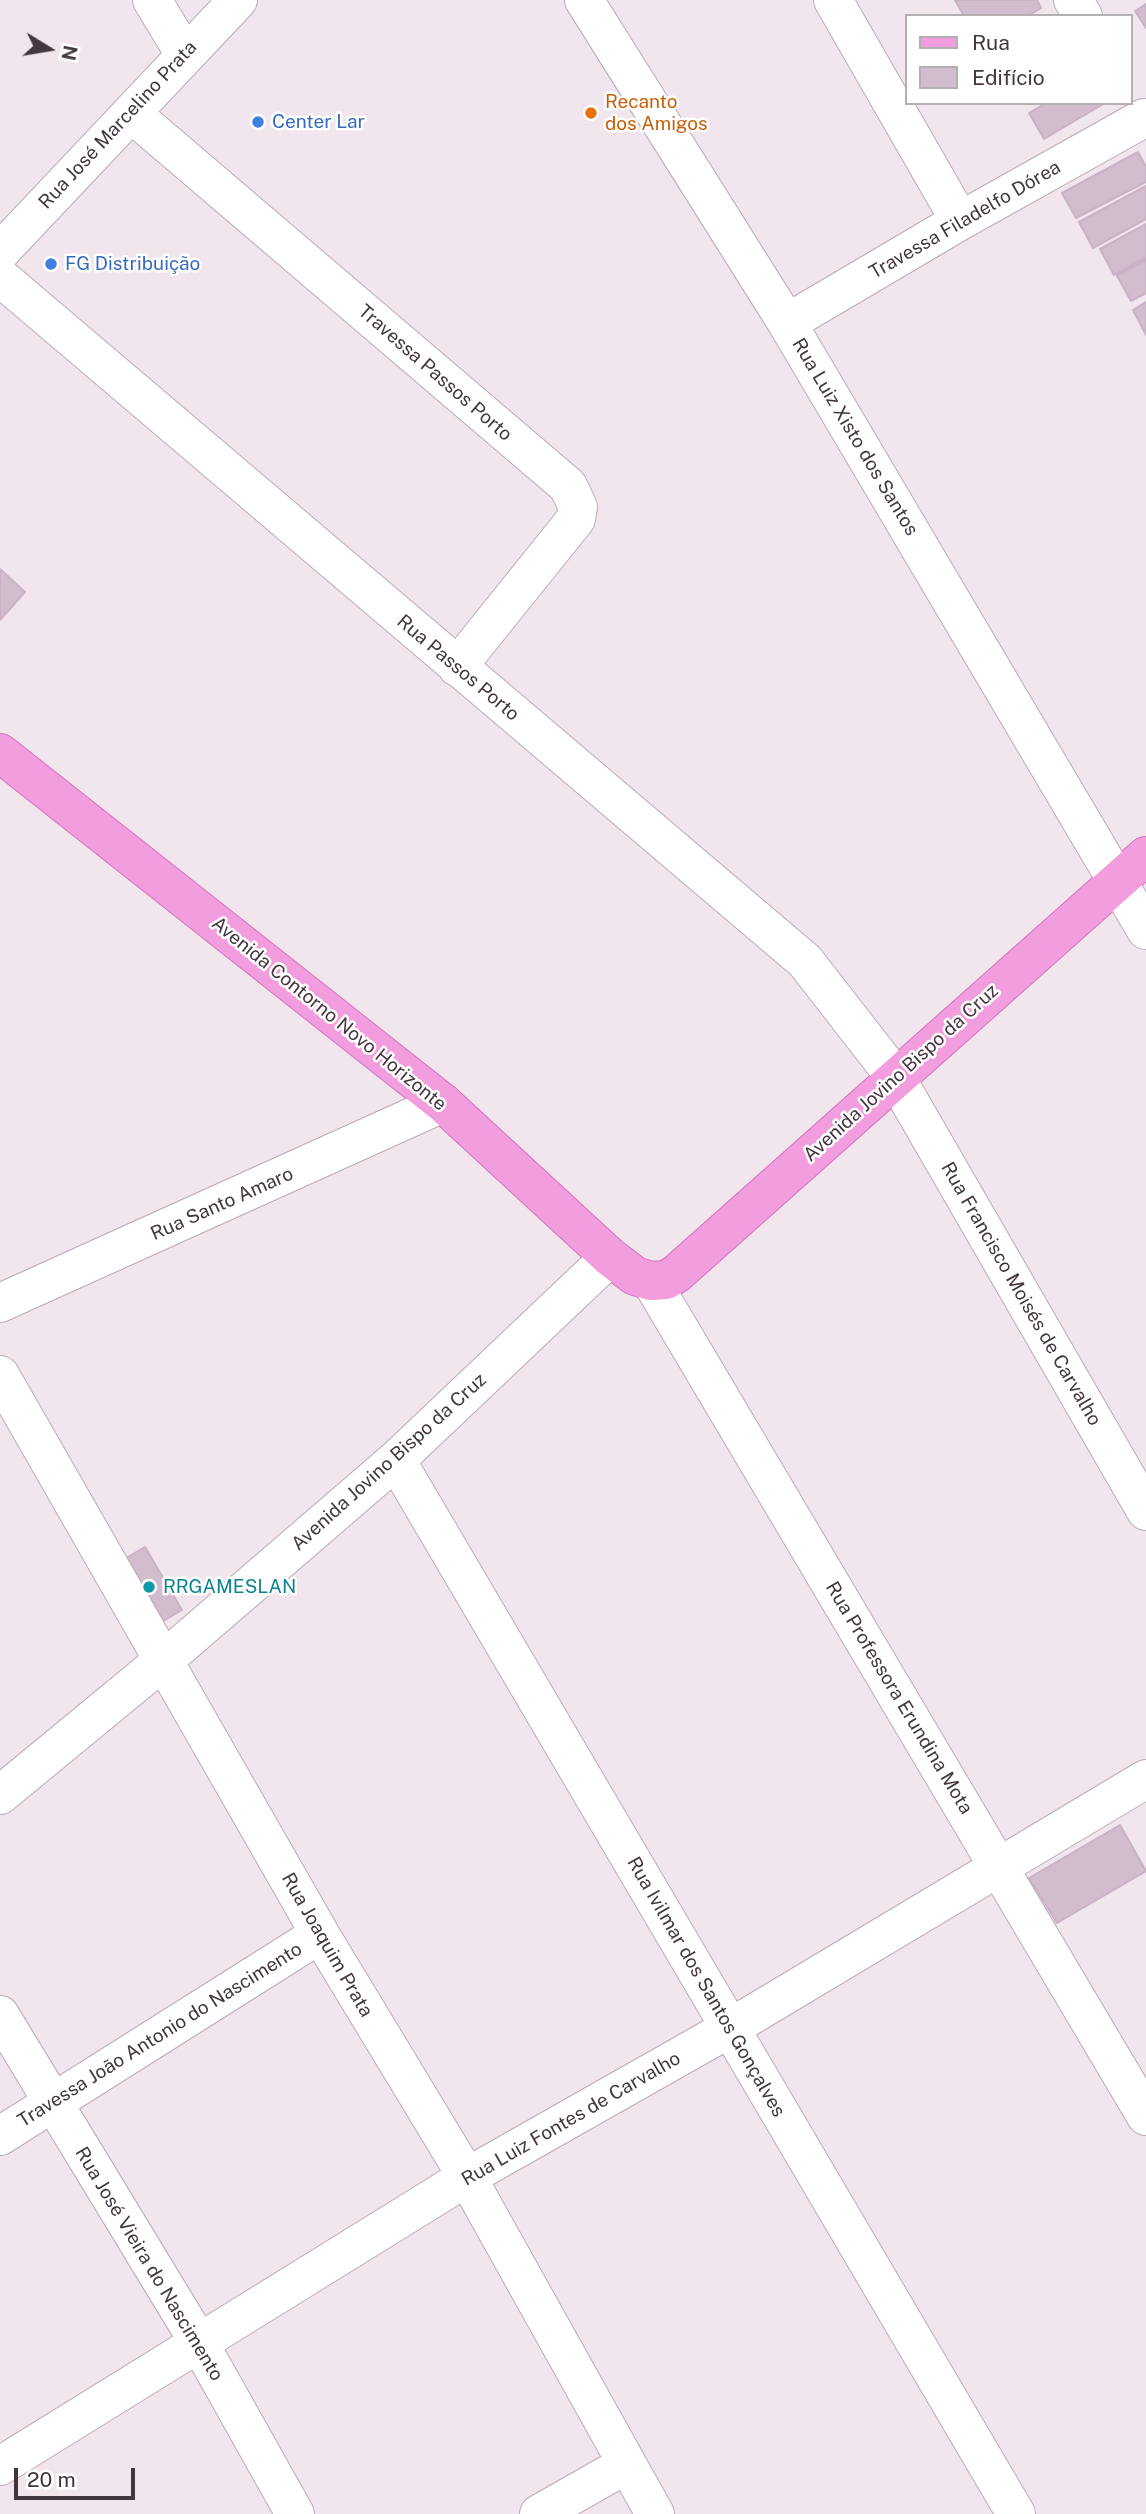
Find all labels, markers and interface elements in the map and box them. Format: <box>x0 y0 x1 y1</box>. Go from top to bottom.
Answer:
north arrow <box>14 14 84 84</box>
legend <box>904 14 1132 105</box>
text: Rua <box>972 30 1010 55</box>
street label: Rua José Marcelino Prata <box>34 36 202 214</box>
text: N <box>57 44 82 62</box>
text: Edifício <box>972 65 1045 90</box>
place label: Recanto dos Amigos <box>605 91 708 135</box>
marker: Recanto dos Amigos <box>583 105 599 121</box>
place label: Center Lar <box>272 111 365 133</box>
marker: Center Lar <box>250 114 266 130</box>
street label: Travessa Filadelfo Dórea <box>865 156 1065 284</box>
place label: FG Distribuição <box>65 253 200 275</box>
marker: FG Distribuição <box>43 256 59 272</box>
street label: Travessa Passos Porto <box>353 300 517 446</box>
street label: Rua Luiz Xisto dos Santos <box>787 334 923 540</box>
street label: Rua Passos Porto <box>392 610 524 726</box>
street label: Avenida Contorno Novo Horizonte <box>207 912 451 1116</box>
street label: Avenida Jovino Bispo da Cruz <box>799 979 1003 1167</box>
street label: Rua Francisco Moisés de Carvalho <box>936 1158 1106 1430</box>
street label: Rua Santo Amaro <box>147 1162 297 1246</box>
street label: Avenida Jovino Bispo da Cruz <box>287 1368 491 1556</box>
place label: RRGAMESLAN <box>163 1576 296 1598</box>
street label: Rua Professora Erundina Mota <box>820 1578 978 1818</box>
marker: RRGAMESLAN <box>141 1579 157 1595</box>
street label: Rua Ivilmar dos Santos Gonçalves <box>622 1853 790 2121</box>
street label: Rua Joaquim Prata <box>276 1869 378 2021</box>
street label: Travessa João Antonio do Nascimento <box>14 1938 306 2132</box>
street label: Rua Luiz Fontes de Carvalho <box>458 2047 684 2191</box>
street label: Rua José Vieira do Nascimento <box>70 2143 228 2385</box>
scale bar <box>18 2454 138 2498</box>
text: 20 m <box>27 2467 76 2492</box>

